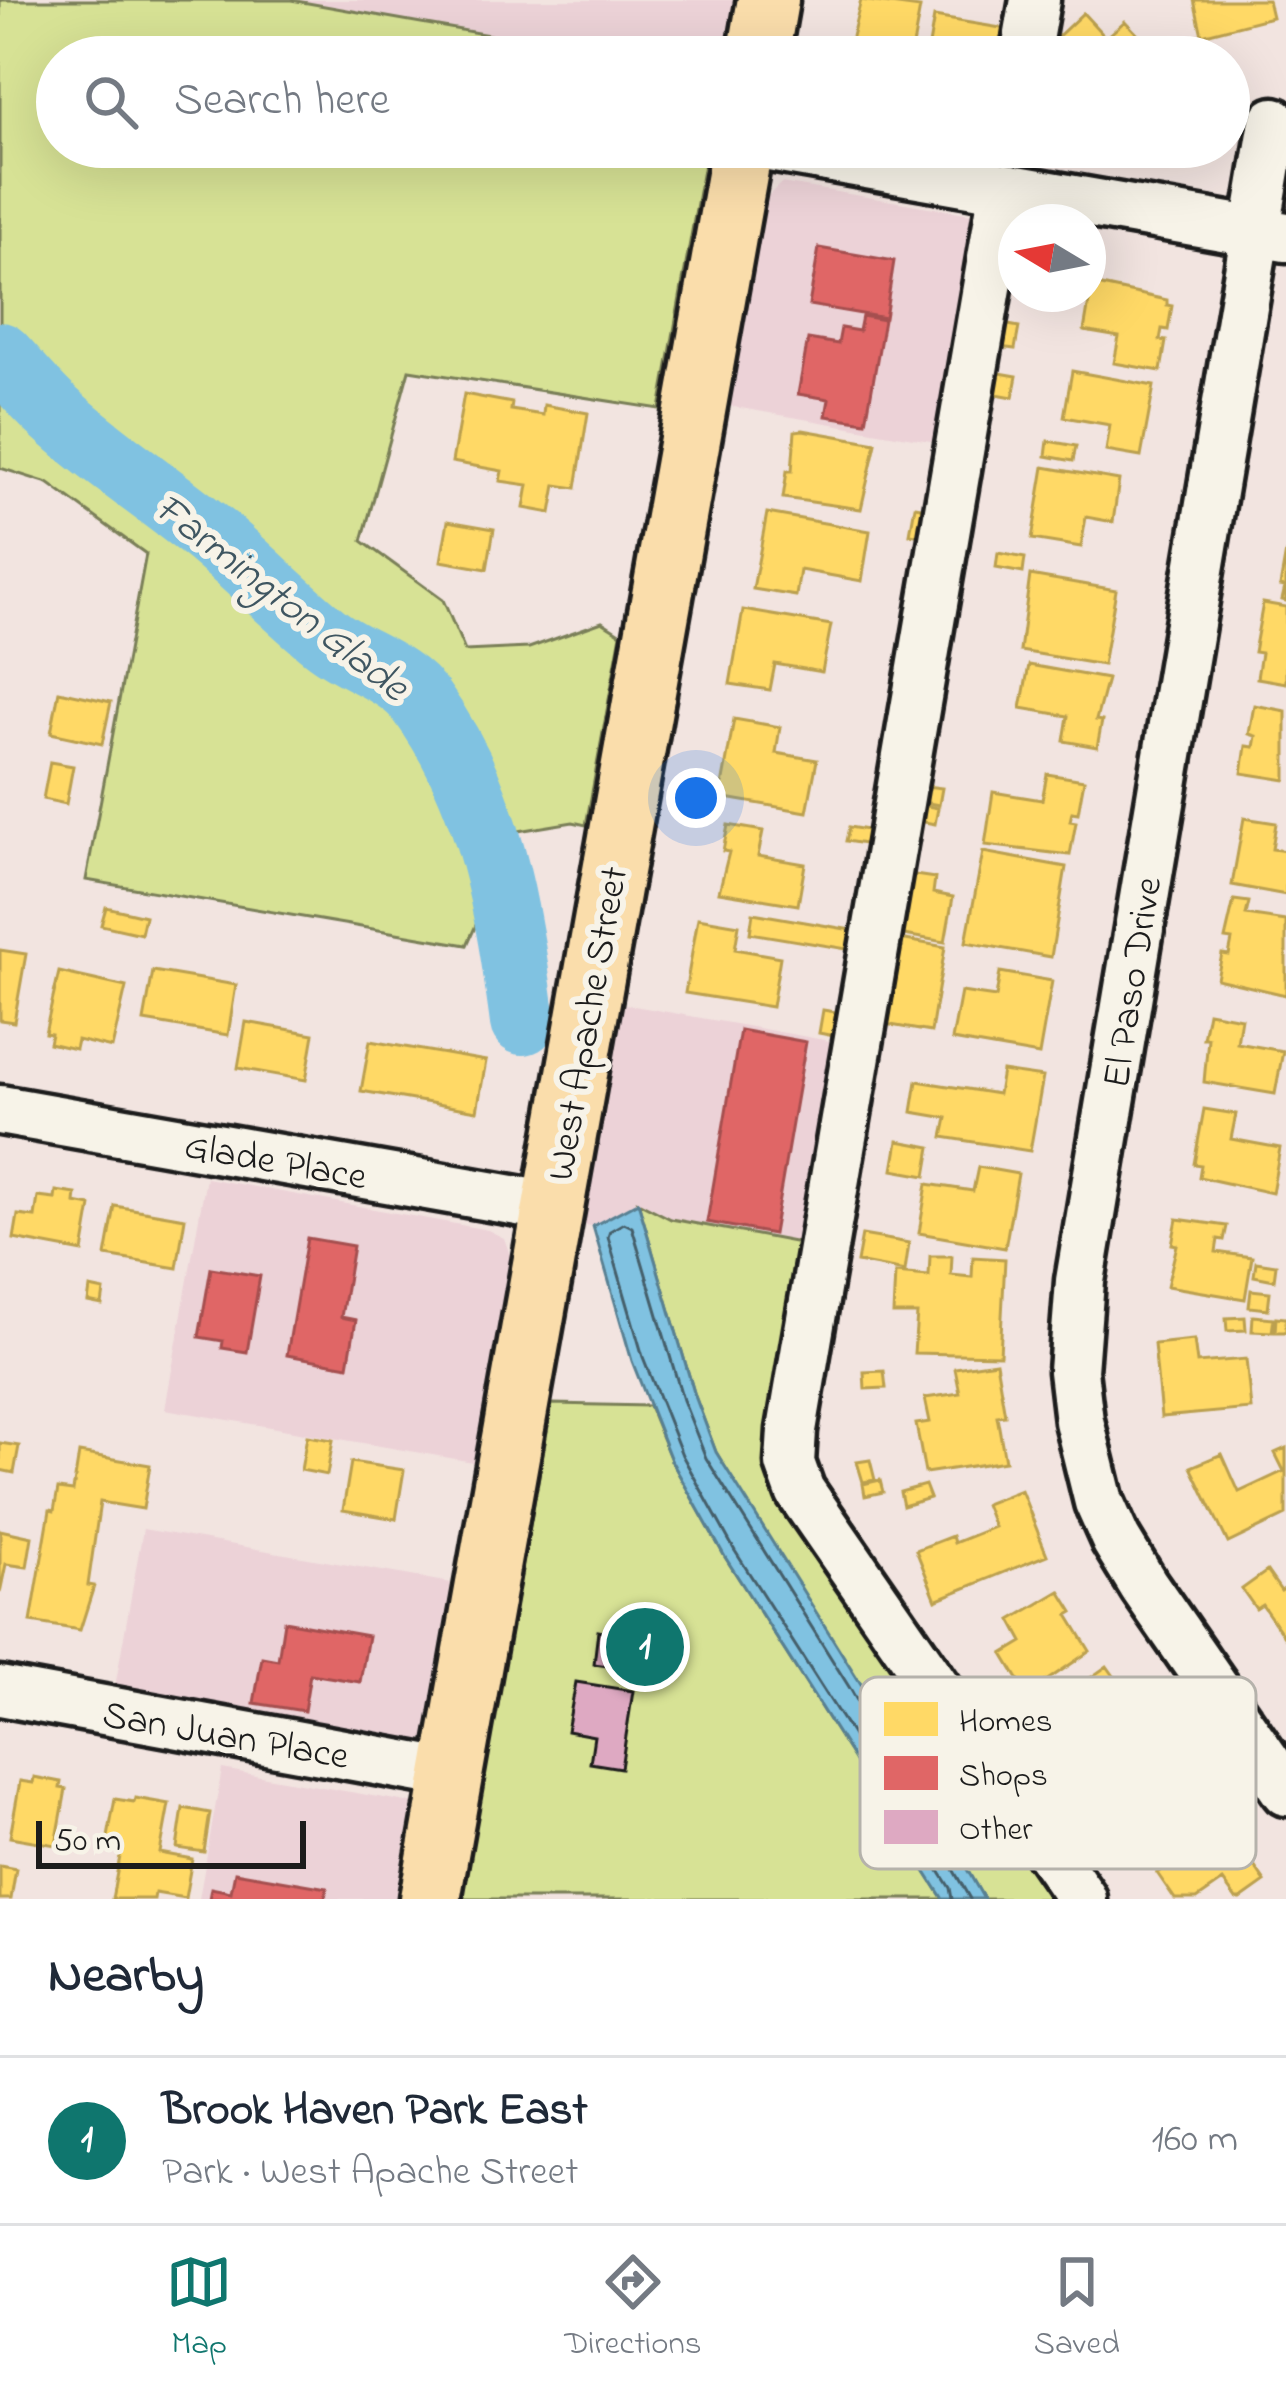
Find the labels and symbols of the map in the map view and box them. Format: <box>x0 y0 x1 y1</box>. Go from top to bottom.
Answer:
north arrow <box>998 204 1106 312</box>
water label: Farmington Glade <box>139 480 422 720</box>
your location <box>666 768 726 828</box>
street label: West Apache Street <box>534 862 645 1185</box>
street label: El Paso Drive <box>1090 873 1179 1092</box>
street label: Glade Place <box>180 1119 371 1208</box>
pin: 1 <box>606 1602 684 1692</box>
legend <box>860 1677 1256 1869</box>
street label: San Juan Place <box>98 1688 353 1787</box>
text: Homes <box>959 1699 1053 1747</box>
text: Shops <box>959 1753 1048 1801</box>
text: Other <box>959 1807 1033 1855</box>
scale bar <box>36 1815 306 1868</box>

